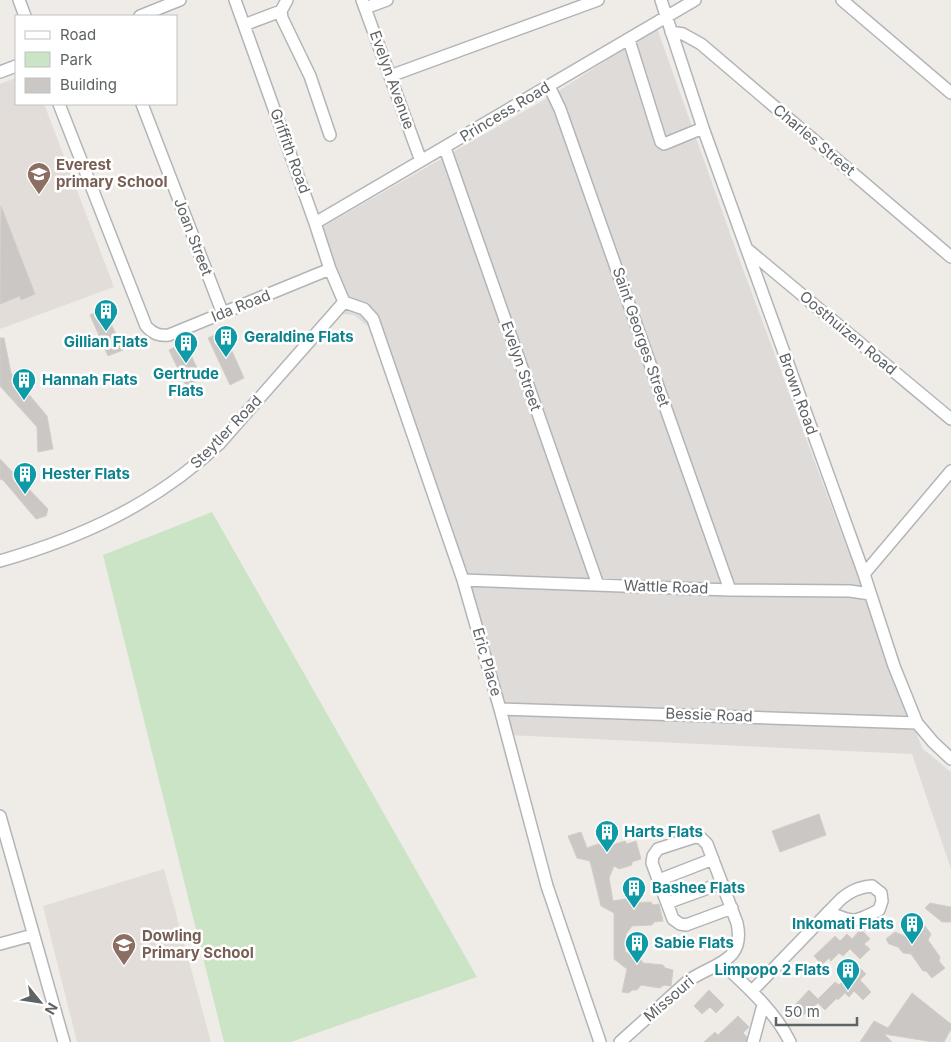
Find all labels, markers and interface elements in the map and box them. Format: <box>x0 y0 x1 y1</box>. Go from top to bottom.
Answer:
legend <box>15 15 178 105</box>
text: Road <box>60 25 96 44</box>
street label: Evelyn Avenue <box>366 28 419 132</box>
text: Park <box>60 50 93 69</box>
text: Building <box>60 75 117 94</box>
street label: Princess Road <box>456 77 553 146</box>
street label: Charles Street <box>770 100 859 179</box>
street label: Griffith Road <box>266 106 315 196</box>
place label: Everest primary School <box>56 155 168 191</box>
school or university icon: Everest primary School <box>26 161 52 195</box>
street label: Joan Street <box>170 195 217 278</box>
street label: Saint Georges Street <box>609 265 674 409</box>
street label: Ida Road <box>208 285 273 326</box>
street label: Oosthuizen Road <box>796 287 901 379</box>
building icon: Gillian Flats <box>93 298 119 332</box>
street label: Evelyn Street <box>497 319 546 413</box>
building icon: Geraldine Flats <box>213 324 239 358</box>
place label: Geraldine Flats <box>244 327 354 346</box>
building icon: Gertrude Flats <box>173 330 199 364</box>
place label: Gillian Flats <box>64 332 148 351</box>
street label: Brown Road <box>775 350 822 437</box>
place label: Gertrude Flats <box>153 364 219 400</box>
building icon: Hannah Flats <box>11 367 37 401</box>
place label: Hannah Flats <box>42 370 138 389</box>
street label: Steytler Road <box>186 391 265 472</box>
building icon: Hester Flats <box>12 461 38 495</box>
place label: Hester Flats <box>42 464 130 483</box>
street label: Wattle Road <box>623 576 709 597</box>
street label: Eric Place <box>469 625 506 698</box>
street label: Bessie Road <box>665 703 753 726</box>
building icon: Harts Flats <box>594 819 620 853</box>
place label: Harts Flats <box>624 822 703 841</box>
building icon: Bashee Flats <box>621 875 647 909</box>
place label: Bashee Flats <box>652 878 745 897</box>
building icon: Inkomati Flats <box>899 911 925 945</box>
place label: Inkomati Flats <box>792 914 894 933</box>
place label: Dowling Primary School <box>142 926 254 962</box>
building icon: Sabie Flats <box>624 930 650 964</box>
school or university icon: Dowling Primary School <box>111 932 137 966</box>
place label: Sabie Flats <box>654 933 734 952</box>
building icon: Limpopo 2 Flats <box>835 957 861 991</box>
place label: Limpopo 2 Flats <box>715 960 830 979</box>
street label: Missouri <box>640 972 698 1026</box>
north arrow <box>15 977 65 1027</box>
scale bar <box>776 994 857 1026</box>
text: N <box>42 1000 62 1018</box>
text: 50 m <box>784 1002 820 1021</box>

